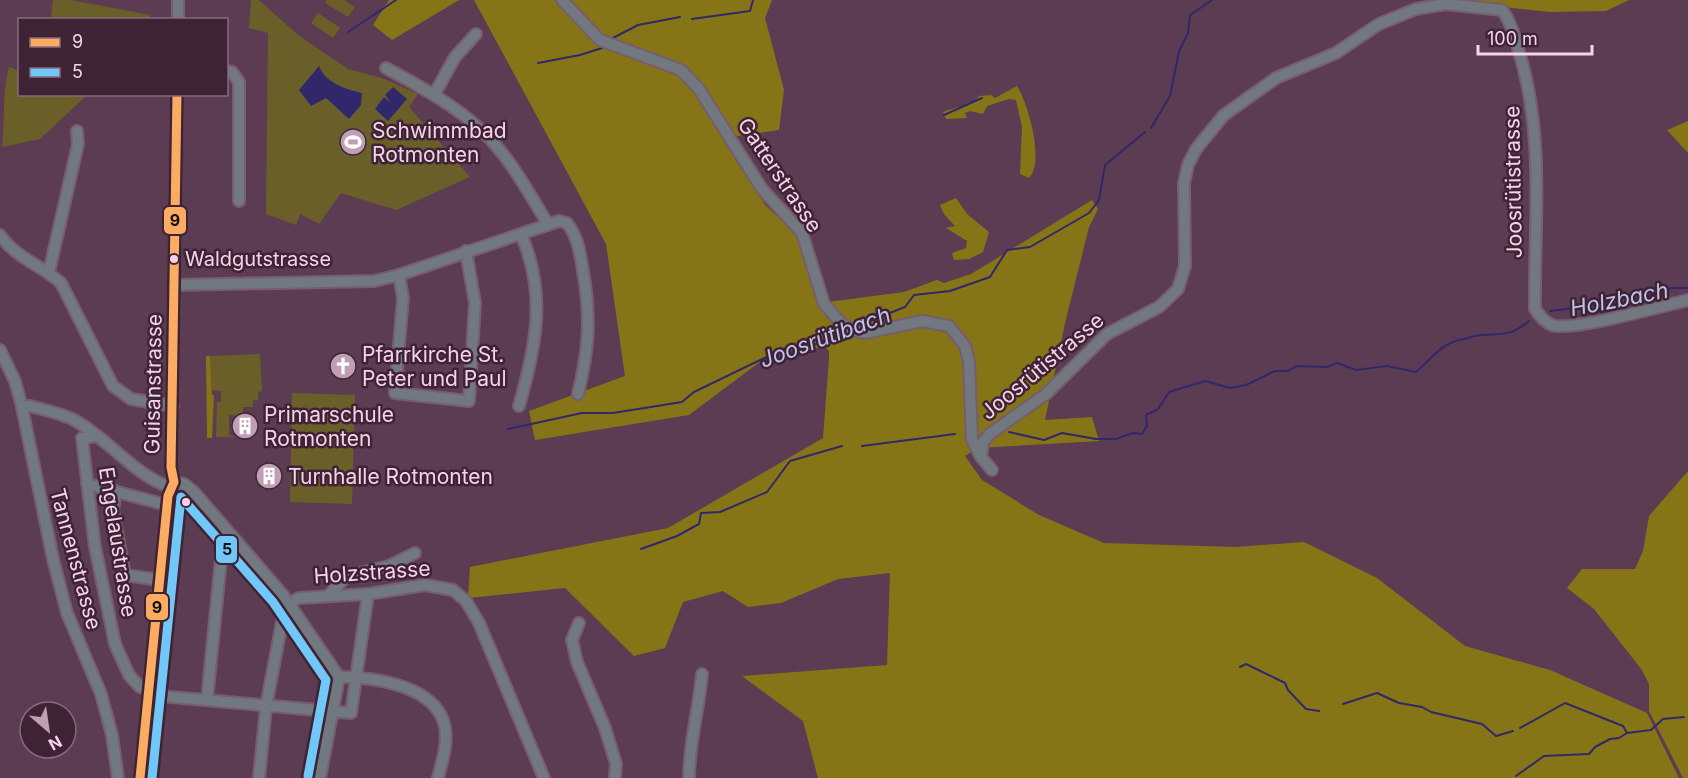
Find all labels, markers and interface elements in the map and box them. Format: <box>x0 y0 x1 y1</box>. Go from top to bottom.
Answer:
legend <box>18 18 228 96</box>
scale bar <box>1478 18 1592 56</box>
text: 100 m <box>1487 28 1538 49</box>
text: 9 <box>72 31 83 52</box>
text: 5 <box>72 61 83 82</box>
street label: Joosrütistrasse <box>1499 105 1527 259</box>
street label: Gatterstrasse <box>733 113 827 237</box>
place label: Schwimmbad Rotmonten <box>372 118 507 167</box>
sports icon: Schwimmbad Rotmonten <box>338 127 368 157</box>
line badge: 9 <box>163 206 187 235</box>
text: 9 <box>170 210 180 230</box>
place label: Waldgutstrasse <box>185 247 331 271</box>
marker: Waldgutstrasse <box>168 253 180 265</box>
water label: Holzbach <box>1568 277 1670 321</box>
water label: Joosrütibach <box>756 301 894 373</box>
street label: Joosrütistrasse <box>976 307 1108 425</box>
street label: Guisanstrasse <box>139 314 167 454</box>
place label: Pfarrkirche St. Peter und Paul <box>362 342 507 391</box>
church icon: Pfarrkirche St. Peter und Paul <box>328 351 358 381</box>
place label: Primarschule Rotmonten <box>264 402 394 451</box>
building icon: Primarschule Rotmonten <box>230 411 260 441</box>
building icon: Turnhalle Rotmonten <box>254 461 284 491</box>
place label: Turnhalle Rotmonten <box>288 464 493 489</box>
street label: Engelaustrasse <box>94 465 142 619</box>
street label: Tannenstrasse <box>45 486 107 632</box>
unlabelled marker <box>180 496 192 508</box>
line badge: 5 <box>215 535 238 564</box>
text: 5 <box>222 539 232 559</box>
street label: Holzstrasse <box>313 555 431 589</box>
line badge: 9 <box>145 593 169 621</box>
text: 9 <box>152 597 162 617</box>
north arrow <box>18 700 78 760</box>
text: N <box>45 731 65 755</box>

